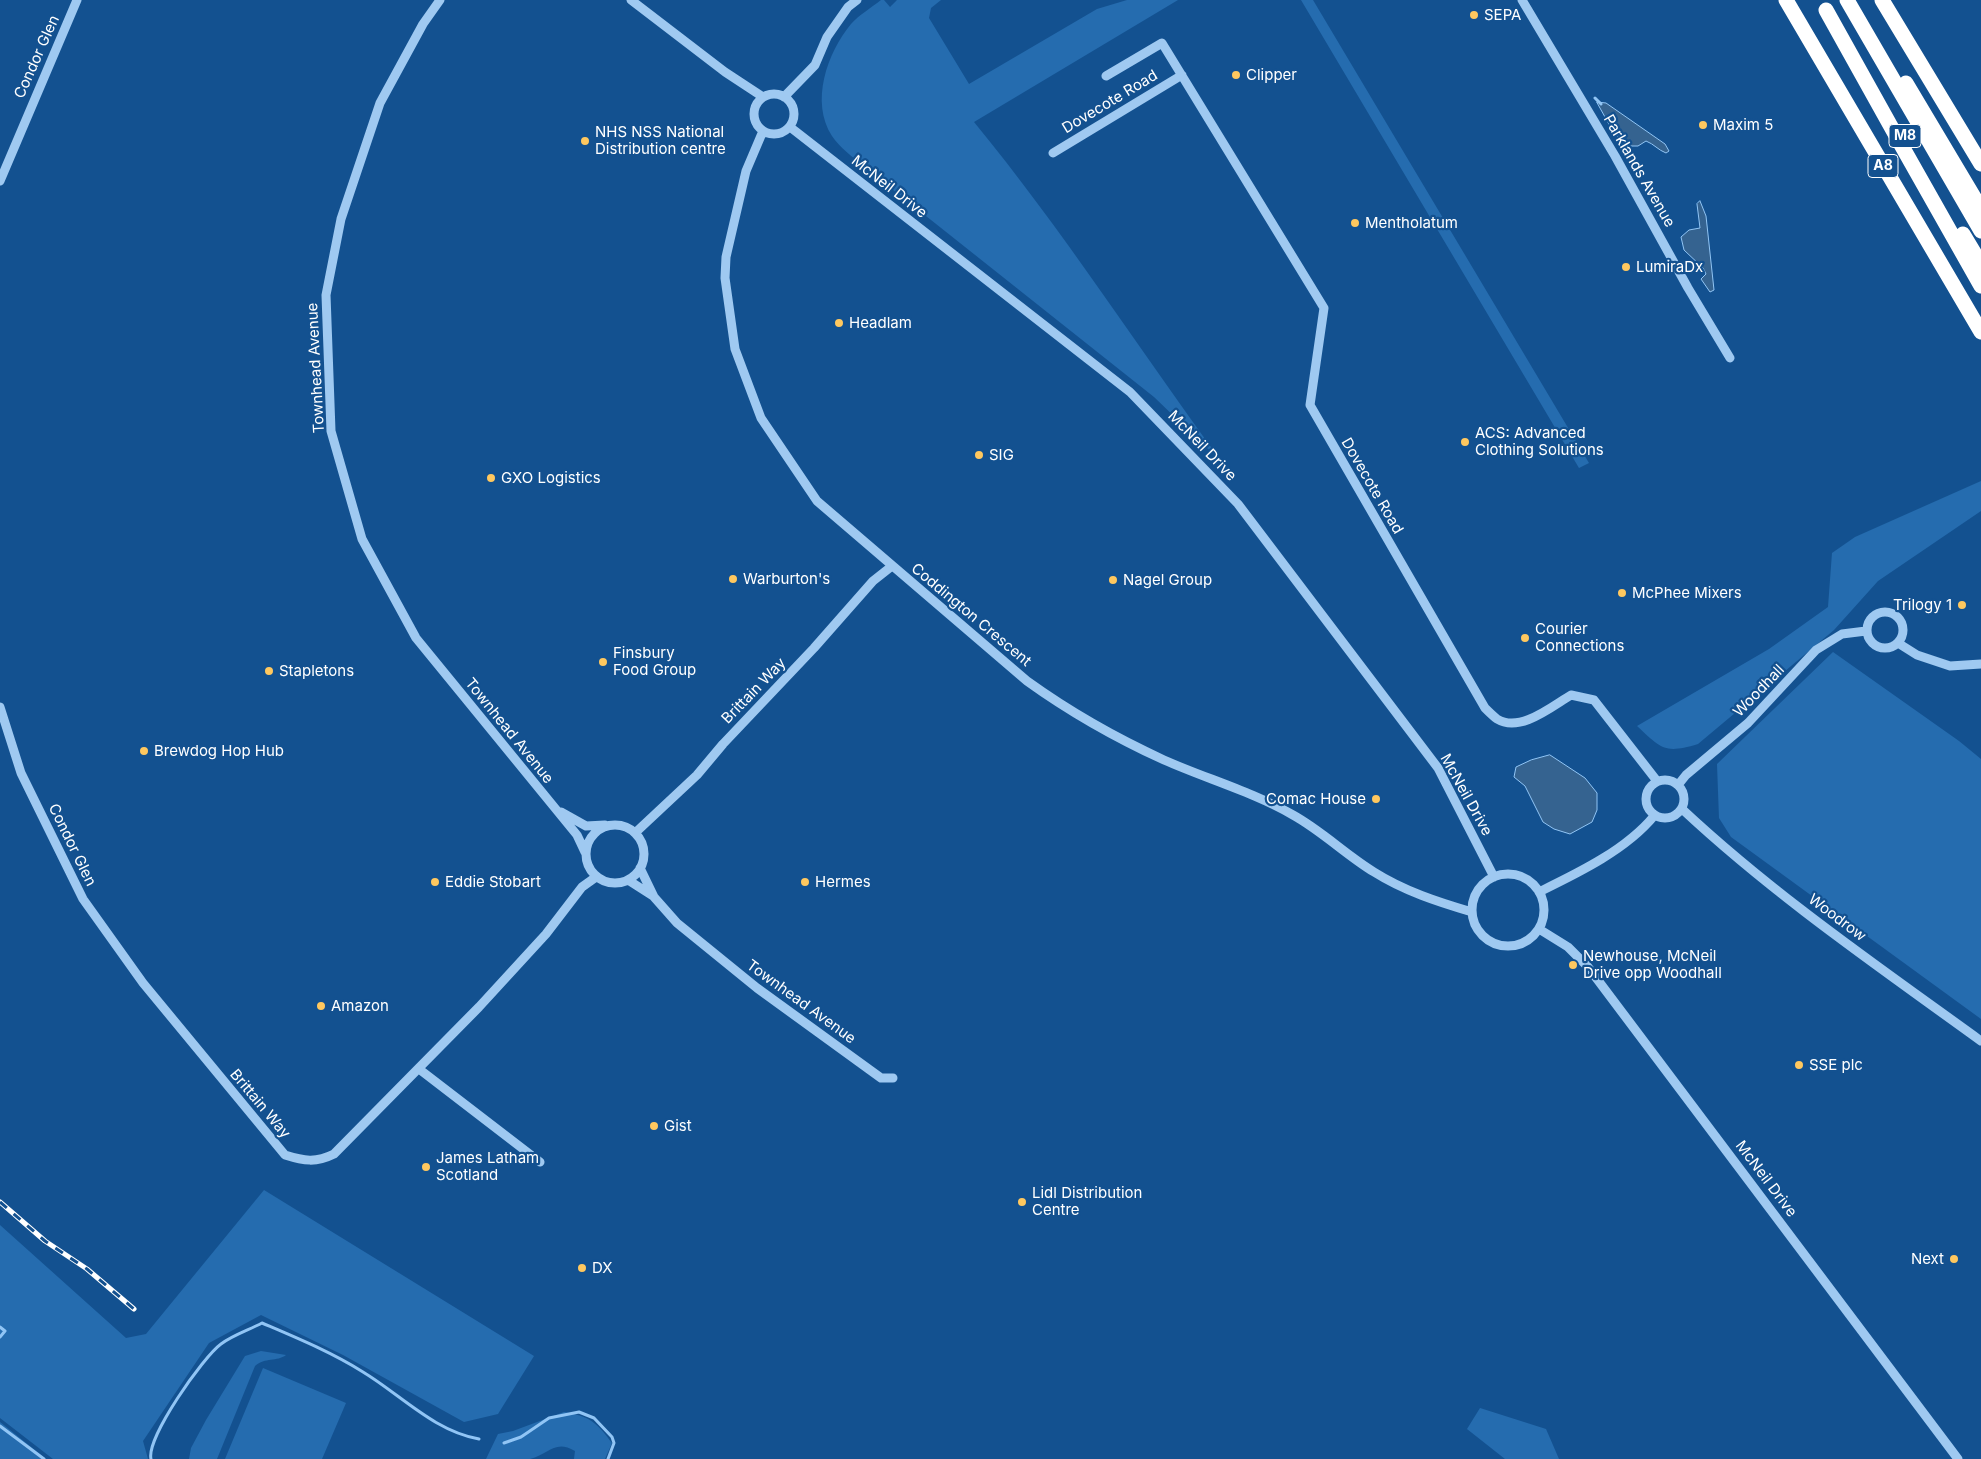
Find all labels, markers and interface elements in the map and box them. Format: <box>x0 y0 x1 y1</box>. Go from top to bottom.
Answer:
place label: SEPA <box>1484 6 1521 24</box>
marker: SEPA <box>1468 9 1480 21</box>
street label: Condor Glen <box>11 13 63 101</box>
place label: Clipper <box>1246 66 1297 84</box>
street label: Dovecote Road <box>1059 67 1161 137</box>
marker: Clipper <box>1230 69 1242 81</box>
street label: Parklands Avenue <box>1599 111 1679 231</box>
place label: Maxim 5 <box>1713 116 1773 134</box>
marker: Maxim 5 <box>1697 119 1709 131</box>
place label: NHS NSS National Distribution centre <box>595 123 726 158</box>
road number: M8 <box>1889 124 1921 148</box>
marker: NHS NSS National Distribution centre <box>579 135 591 147</box>
street label: McNeil Drive <box>848 152 930 222</box>
road number: A8 <box>1868 154 1898 178</box>
place label: Mentholatum <box>1365 214 1458 232</box>
marker: Mentholatum <box>1349 217 1361 229</box>
place label: LumiraDx <box>1636 258 1703 276</box>
marker: LumiraDx <box>1620 261 1632 273</box>
street label: Townhead Avenue <box>304 302 328 434</box>
place label: Headlam <box>849 314 912 332</box>
marker: Headlam <box>833 317 845 329</box>
street label: McNeil Drive <box>1164 407 1240 485</box>
place label: ACS: Advanced Clothing Solutions <box>1475 424 1604 459</box>
street label: Dovecote Road <box>1337 435 1407 537</box>
marker: ACS: Advanced Clothing Solutions <box>1459 436 1471 448</box>
place label: SIG <box>989 446 1014 464</box>
marker: SIG <box>973 449 985 461</box>
place label: GXO Logistics <box>501 469 601 487</box>
marker: GXO Logistics <box>485 472 497 484</box>
street label: Coddington Crescent <box>907 560 1035 670</box>
place label: Warburton's <box>743 570 830 588</box>
place label: Nagel Group <box>1123 571 1212 589</box>
marker: Warburton's <box>727 573 739 585</box>
marker: Nagel Group <box>1107 574 1119 586</box>
place label: McPhee Mixers <box>1632 584 1742 602</box>
marker: McPhee Mixers <box>1616 587 1628 599</box>
place label: Trilogy 1 <box>1893 596 1952 614</box>
marker: Trilogy 1 <box>1956 599 1968 611</box>
place label: Courier Connections <box>1535 620 1624 655</box>
marker: Courier Connections <box>1519 632 1531 644</box>
place label: Finsbury Food Group <box>613 644 696 679</box>
street label: Brittain Way <box>718 654 790 728</box>
marker: Finsbury Food Group <box>597 656 609 668</box>
street label: Woodhall <box>1730 661 1788 721</box>
place label: Stapletons <box>279 662 354 680</box>
marker: Stapletons <box>263 665 275 677</box>
street label: Townhead Avenue <box>461 675 557 787</box>
place label: Brewdog Hop Hub <box>154 742 284 760</box>
marker: Brewdog Hop Hub <box>138 745 150 757</box>
street label: McNeil Drive <box>1436 751 1496 839</box>
place label: Comac House <box>1266 790 1366 808</box>
marker: Comac House <box>1370 793 1382 805</box>
street label: Condor Glen <box>44 801 100 889</box>
place label: Eddie Stobart <box>445 873 541 891</box>
place label: Hermes <box>815 873 871 891</box>
marker: Eddie Stobart <box>429 876 441 888</box>
marker: Hermes <box>799 876 811 888</box>
street label: Woodrow <box>1805 890 1869 946</box>
place label: Newhouse, McNeil Drive opp Woodhall <box>1583 947 1722 982</box>
street label: Townhead Avenue <box>743 956 859 1048</box>
marker: Newhouse, McNeil Drive opp Woodhall <box>1567 959 1579 971</box>
place label: Amazon <box>331 997 389 1015</box>
marker: Amazon <box>315 1000 327 1012</box>
place label: SSE plc <box>1809 1056 1863 1074</box>
marker: SSE plc <box>1793 1059 1805 1071</box>
street label: Brittain Way <box>226 1066 294 1142</box>
place label: Gist <box>664 1117 692 1135</box>
marker: Gist <box>648 1120 660 1132</box>
street label: McNeil Drive <box>1731 1137 1801 1221</box>
place label: James Latham Scotland <box>436 1149 539 1184</box>
marker: James Latham Scotland <box>420 1161 432 1173</box>
place label: Lidl Distribution Centre <box>1032 1184 1142 1219</box>
marker: Lidl Distribution Centre <box>1016 1196 1028 1208</box>
place label: Next <box>1911 1250 1944 1268</box>
marker: Next <box>1948 1253 1960 1265</box>
place label: DX <box>592 1259 613 1277</box>
marker: DX <box>576 1262 588 1274</box>

